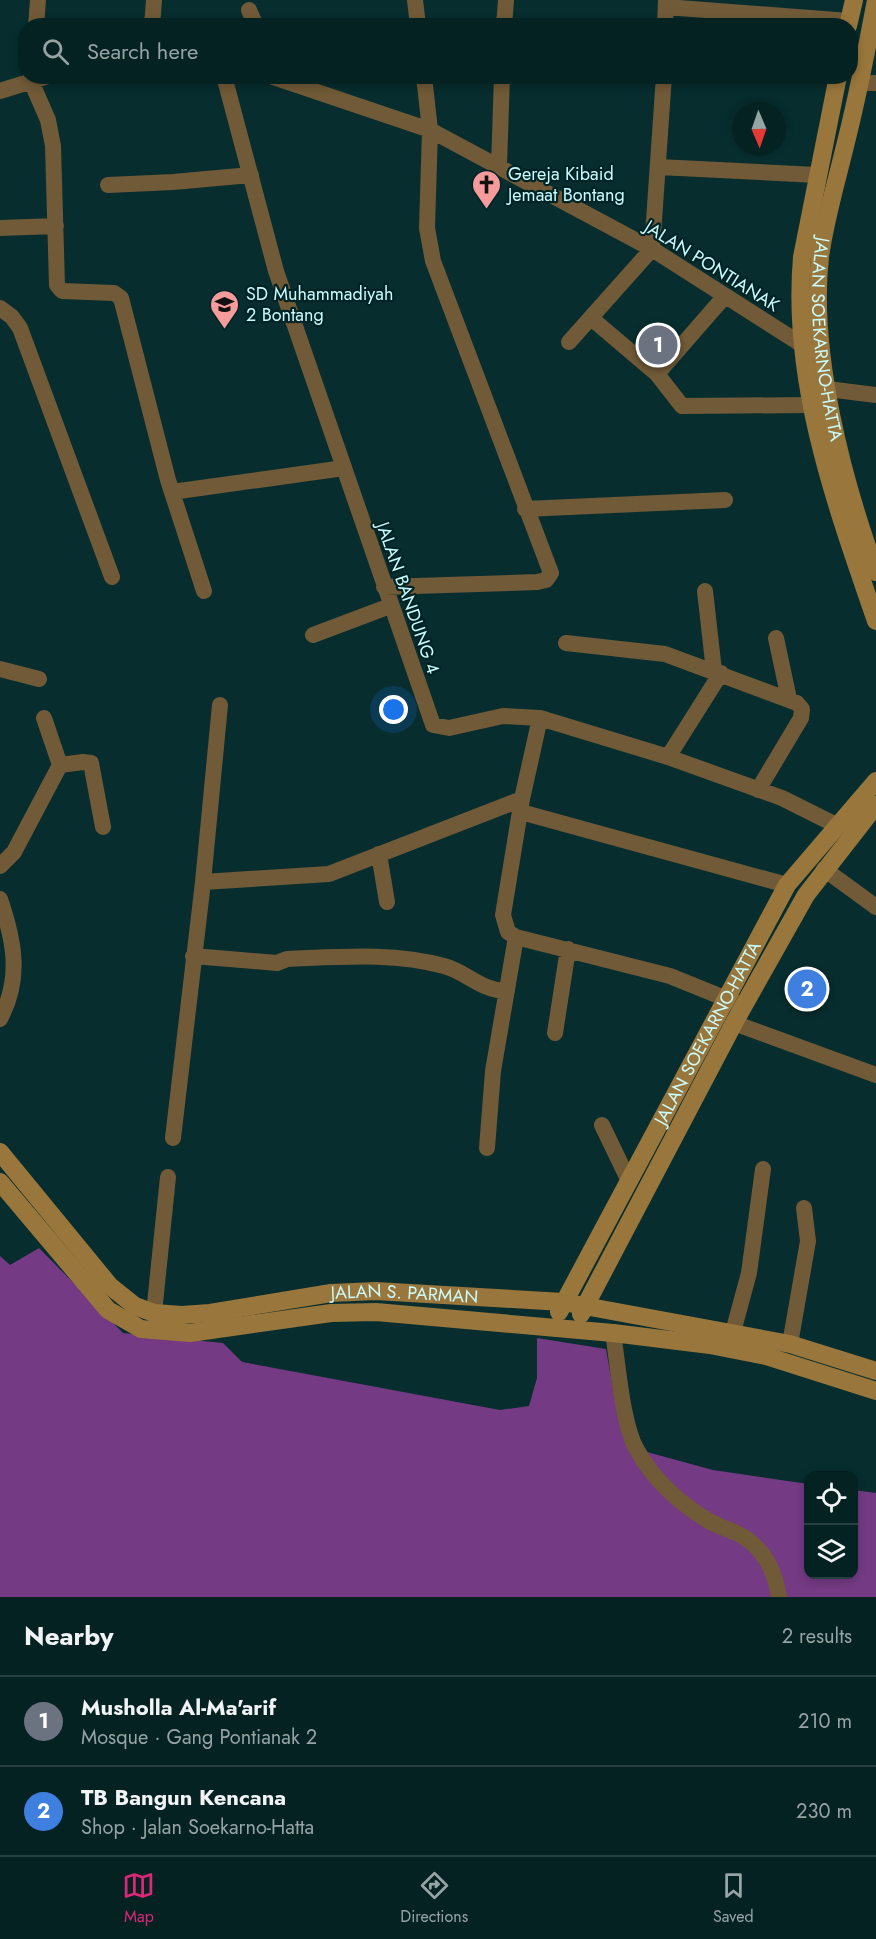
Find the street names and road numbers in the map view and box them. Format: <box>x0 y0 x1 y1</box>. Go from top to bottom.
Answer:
street label: JALAN PONTIANAK <box>638 213 785 318</box>
street label: JALAN SOEKARNO-HATTA <box>805 233 849 444</box>
street label: JALAN BANDUNG 4 <box>369 517 446 677</box>
street label: JALAN SOEKARNO-HATTA <box>647 937 768 1132</box>
street label: JALAN S. PARMAN <box>328 1278 479 1310</box>

